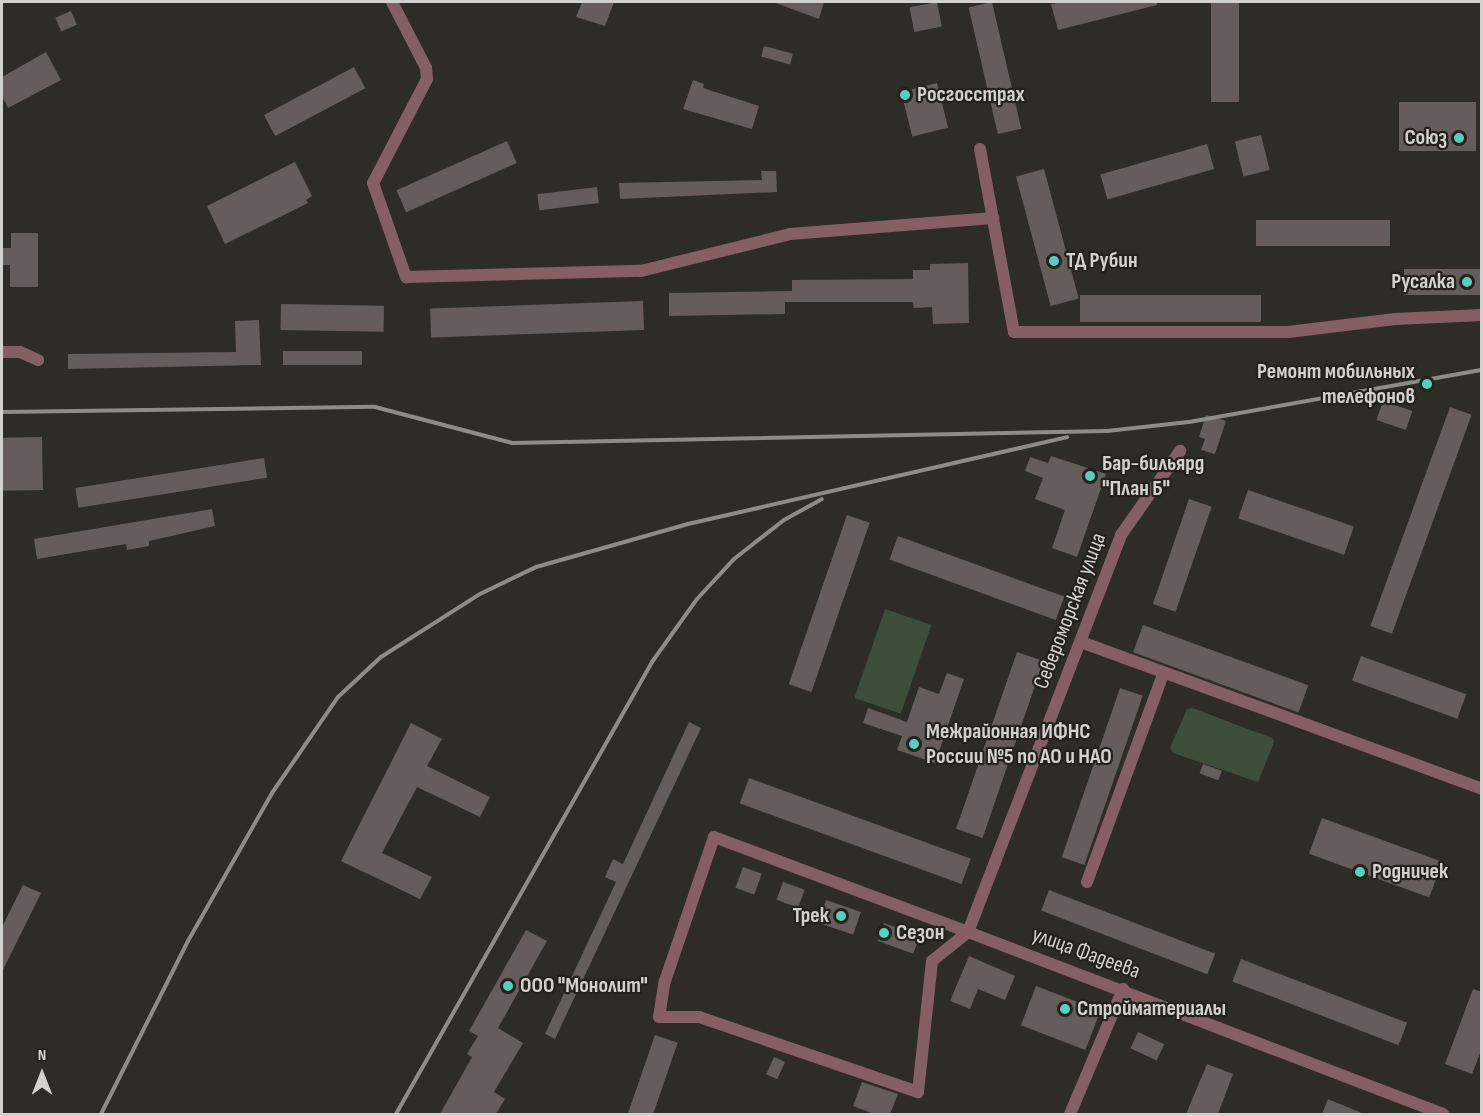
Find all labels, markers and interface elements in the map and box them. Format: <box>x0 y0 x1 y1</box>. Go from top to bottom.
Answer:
place label: Росгосстрах <box>917 82 1025 108</box>
marker: Росгосстрах <box>898 88 912 102</box>
place label: Союз <box>1404 125 1447 151</box>
marker: Союз <box>1452 131 1466 145</box>
place label: ТД Рубин <box>1066 248 1138 274</box>
marker: ТД Рубин <box>1047 254 1061 268</box>
place label: Русалка <box>1391 269 1455 295</box>
marker: Русалка <box>1460 275 1474 289</box>
place label: Ремонт мобильных телефонов <box>1257 358 1415 410</box>
marker: Ремонт мобильных телефонов <box>1420 377 1434 391</box>
place label: Бар-бильярд "План Б" <box>1102 450 1204 502</box>
marker: Бар-бильярд "План Б" <box>1083 469 1097 483</box>
street label: Североморская улица <box>1028 529 1112 693</box>
place label: Межрайонная ИФНС России №5 по АО и НАО <box>926 718 1112 770</box>
marker: Межрайонная ИФНС России №5 по АО и НАО <box>907 737 921 751</box>
place label: Родничек <box>1372 859 1448 885</box>
marker: Родничек <box>1353 865 1367 879</box>
place label: Трек <box>793 903 829 929</box>
marker: Трек <box>834 909 848 923</box>
place label: Сезон <box>896 920 944 946</box>
street label: улица Фадеева <box>1028 921 1144 985</box>
marker: Сезон <box>877 926 891 940</box>
place label: ООО "Монолит" <box>520 973 648 999</box>
marker: ООО "Монолит" <box>501 979 515 993</box>
place label: Стройматериалы <box>1077 996 1226 1022</box>
marker: Стройматериалы <box>1058 1002 1072 1016</box>
north arrow <box>12 1044 72 1104</box>
text: N <box>38 1046 46 1065</box>

